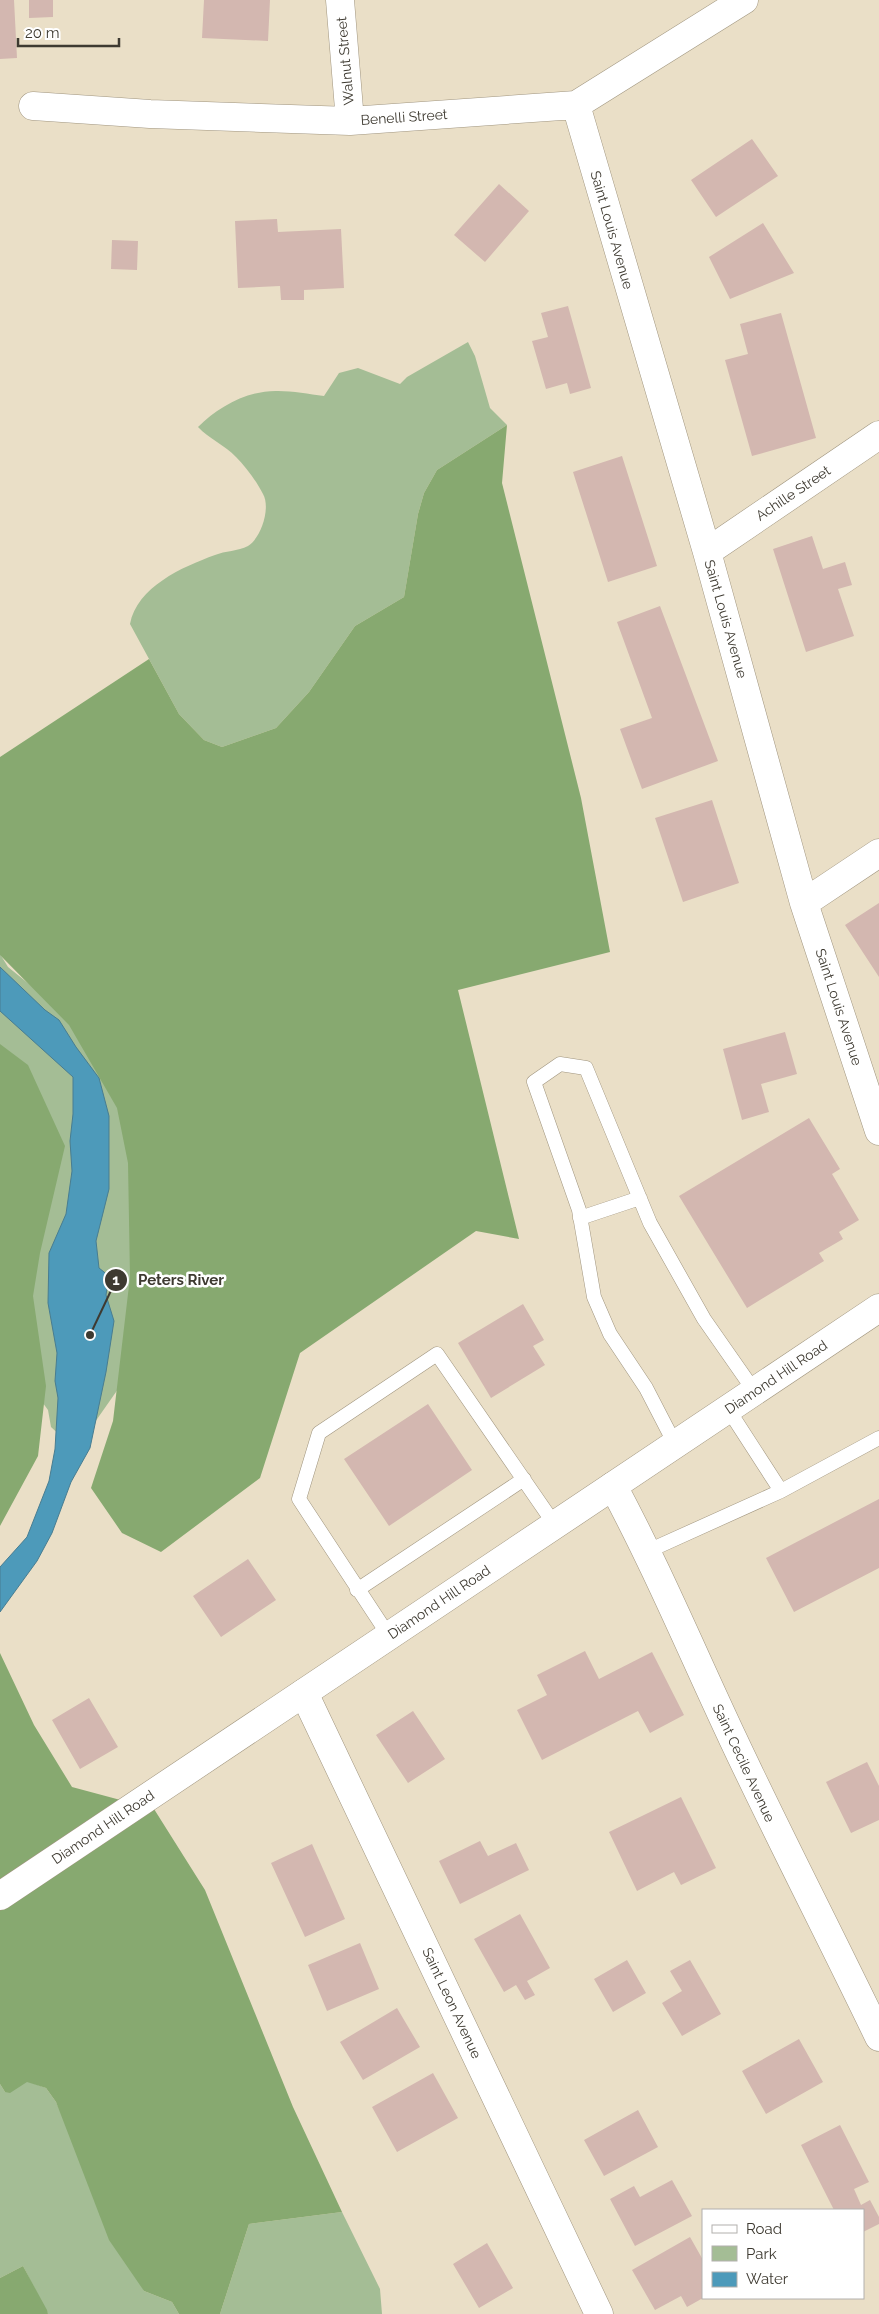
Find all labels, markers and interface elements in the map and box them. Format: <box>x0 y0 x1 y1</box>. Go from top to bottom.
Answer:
scale bar <box>18 15 119 47</box>
street label: Walnut Street <box>333 16 357 106</box>
text: 20 m <box>25 24 60 42</box>
street label: Benelli Street <box>360 106 448 128</box>
street label: Saint Louis Avenue <box>587 169 637 291</box>
street label: Achille Street <box>753 462 834 524</box>
street label: Saint Louis Avenue <box>701 558 751 680</box>
street label: Saint Louis Avenue <box>813 946 865 1068</box>
callout: Peters River <box>103 1265 234 1295</box>
text: 1 <box>112 1271 120 1289</box>
text: Peters River <box>138 1271 224 1289</box>
street label: Diamond Hill Road <box>722 1337 830 1417</box>
street label: Diamond Hill Road <box>385 1562 493 1642</box>
street label: Saint Cecile Avenue <box>710 1701 778 1825</box>
street label: Diamond Hill Road <box>49 1787 157 1867</box>
street label: Saint Leon Avenue <box>419 1945 485 2061</box>
legend <box>702 2209 864 2299</box>
text: Road <box>746 2220 782 2238</box>
text: Park <box>746 2245 777 2263</box>
text: Water <box>746 2270 789 2288</box>

